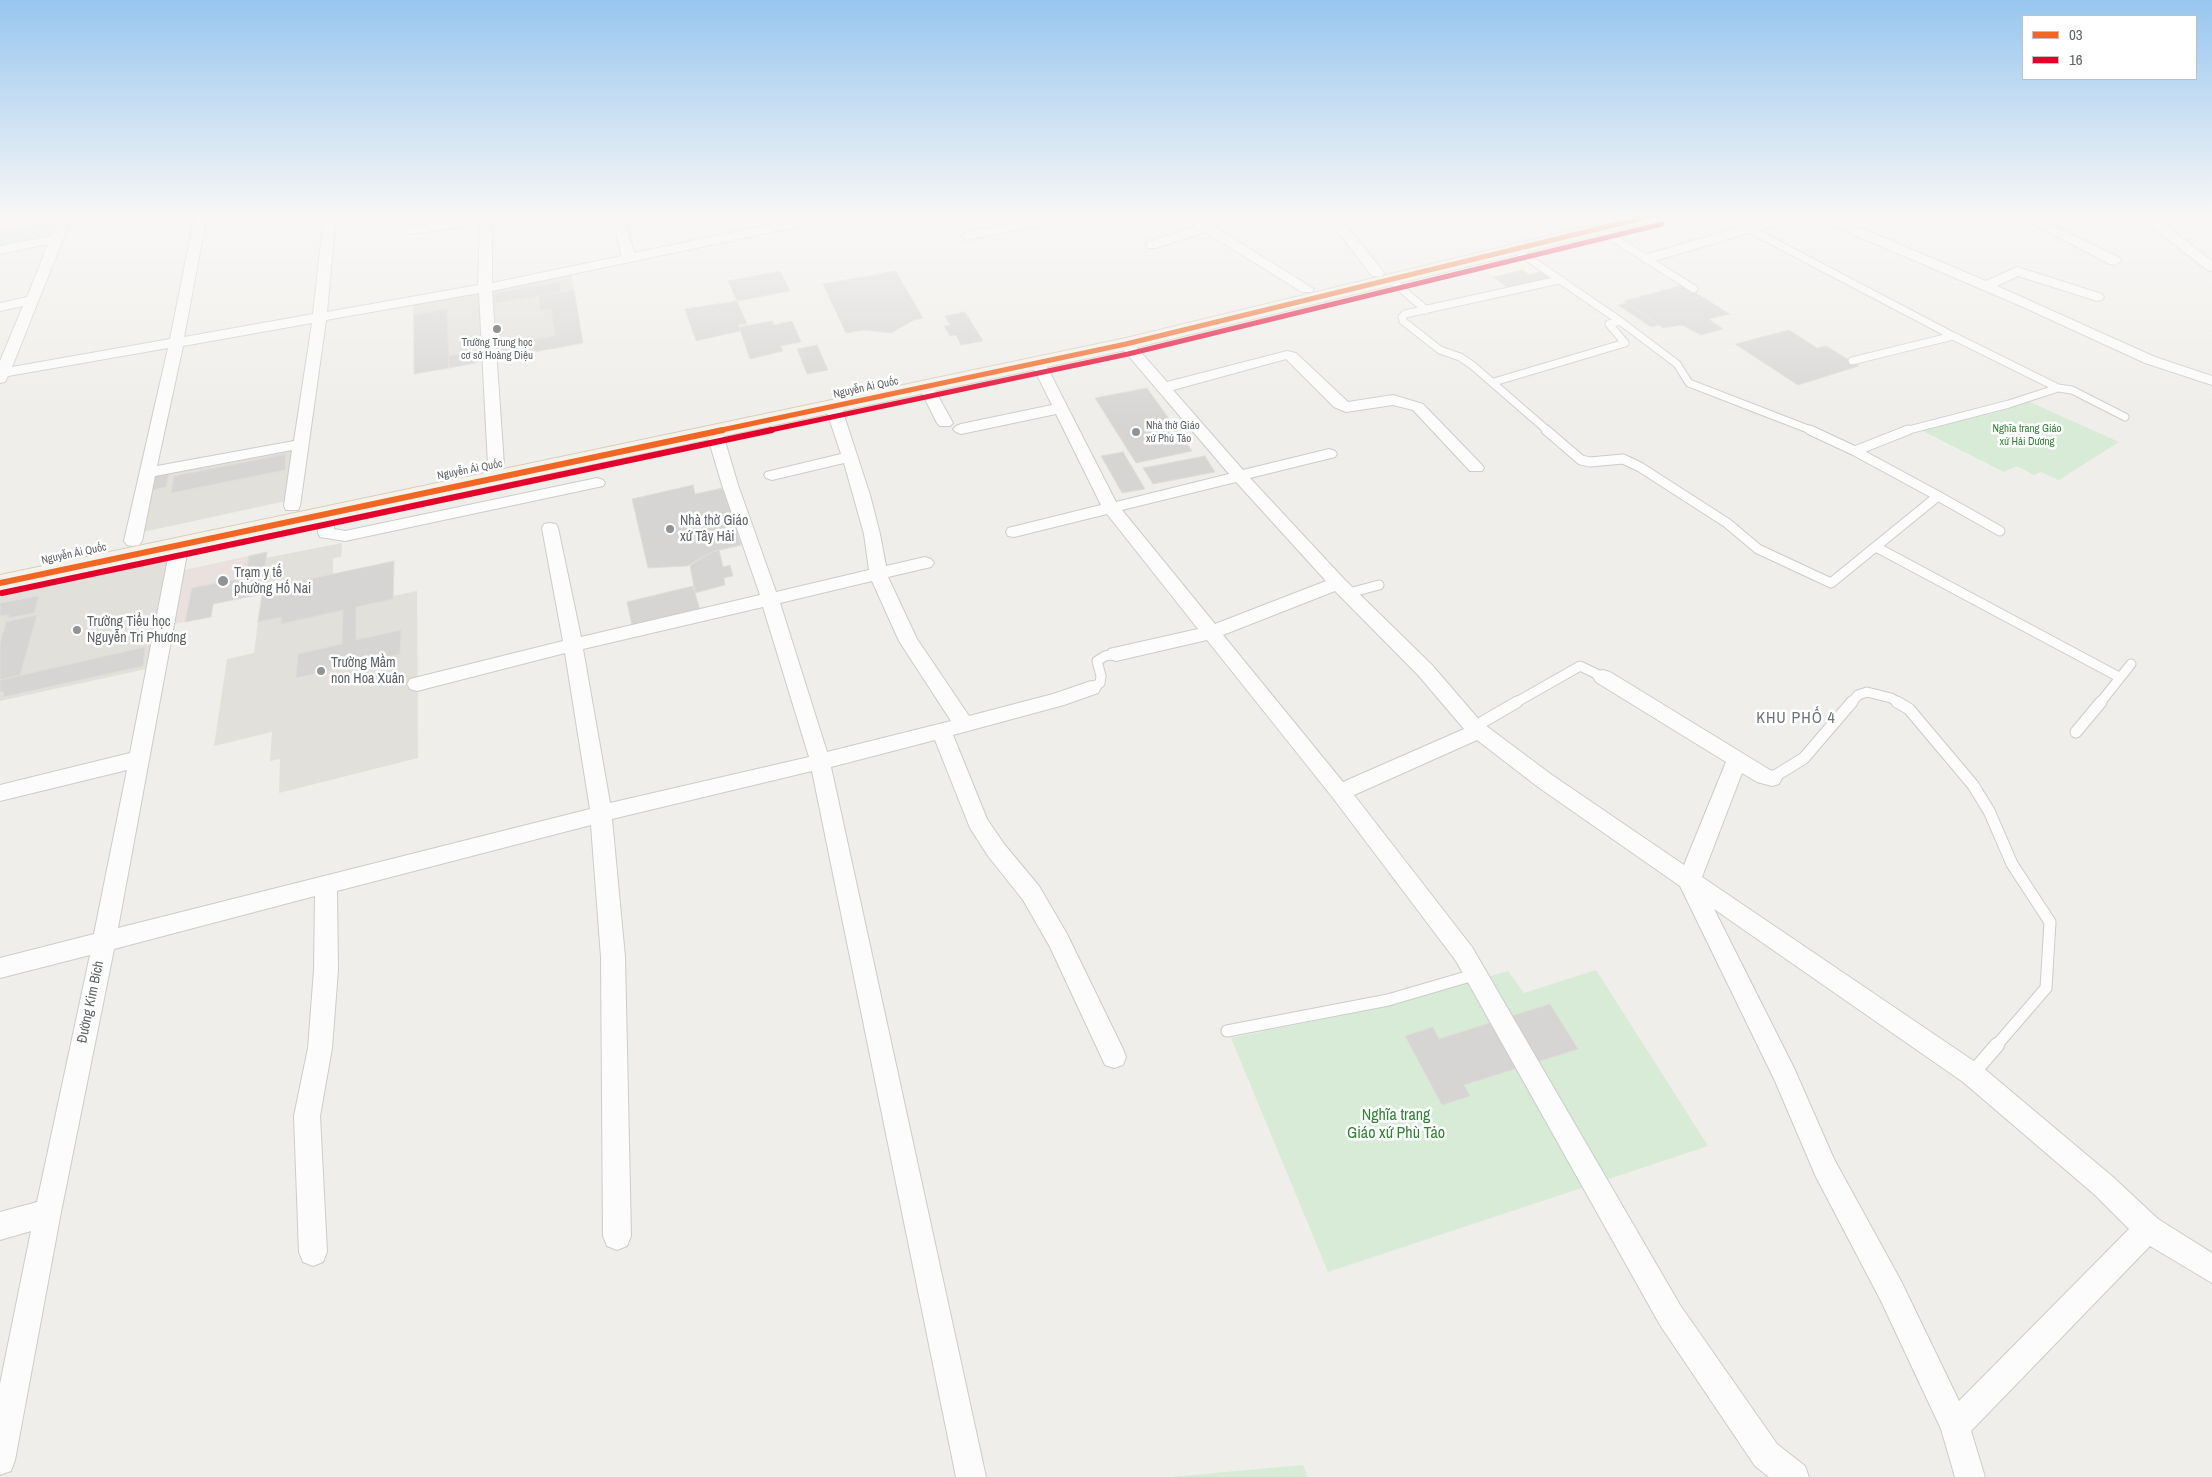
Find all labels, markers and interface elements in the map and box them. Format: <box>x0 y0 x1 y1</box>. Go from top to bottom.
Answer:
legend <box>2022 15 2197 80</box>
text: 03 <box>2069 24 2083 45</box>
text: 16 <box>2069 49 2083 70</box>
marker: Trường Trung học cơ sở Hoàng Diệu <box>491 323 503 335</box>
place label: Trường Trung học cơ sở Hoàng Diệu <box>461 336 533 362</box>
street label: Nguyễn Ái Quốc <box>832 375 900 401</box>
place label: Nhà thờ Giáo xứ Phú Tảo <box>1146 419 1200 445</box>
park label: Nghĩa trang Giáo xứ Hải Dương <box>1992 422 2062 448</box>
marker: Nhà thờ Giáo xứ Phú Tảo <box>1130 426 1142 438</box>
street label: Nguyễn Ái Quốc <box>436 457 504 483</box>
place label: Nhà thờ Giáo xứ Tây Hải <box>680 513 748 546</box>
marker: Nhà thờ Giáo xứ Tây Hải <box>664 523 676 535</box>
street label: Nguyễn Ái Quốc <box>40 541 108 567</box>
place label: Trạm y tế phường Hố Nai <box>234 565 311 598</box>
marker: Trạm y tế phường Hố Nai <box>216 574 230 588</box>
place label: Trường Tiểu học Nguyễn Tri Phương <box>87 614 186 646</box>
marker: Trường Tiểu học Nguyễn Tri Phương <box>71 624 83 636</box>
place label: Trường Mầm non Hoa Xuân <box>331 655 404 688</box>
marker: Trường Mầm non Hoa Xuân <box>315 665 327 677</box>
district label: KHU PHỐ 4 <box>1755 709 1837 729</box>
street label: Đường Kim Bích <box>74 959 108 1045</box>
park label: Nghĩa trang Giáo xứ Phù Tảo <box>1347 1106 1445 1144</box>

